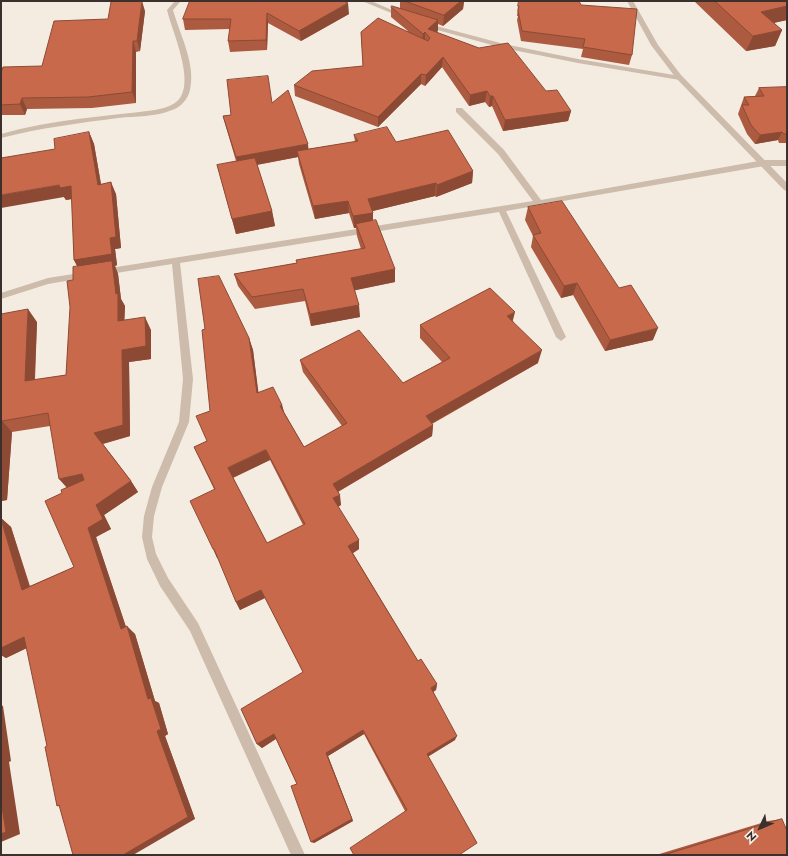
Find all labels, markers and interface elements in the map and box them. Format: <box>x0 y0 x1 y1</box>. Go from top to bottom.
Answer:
north arrow <box>740 808 780 848</box>
text: N <box>743 828 760 845</box>

